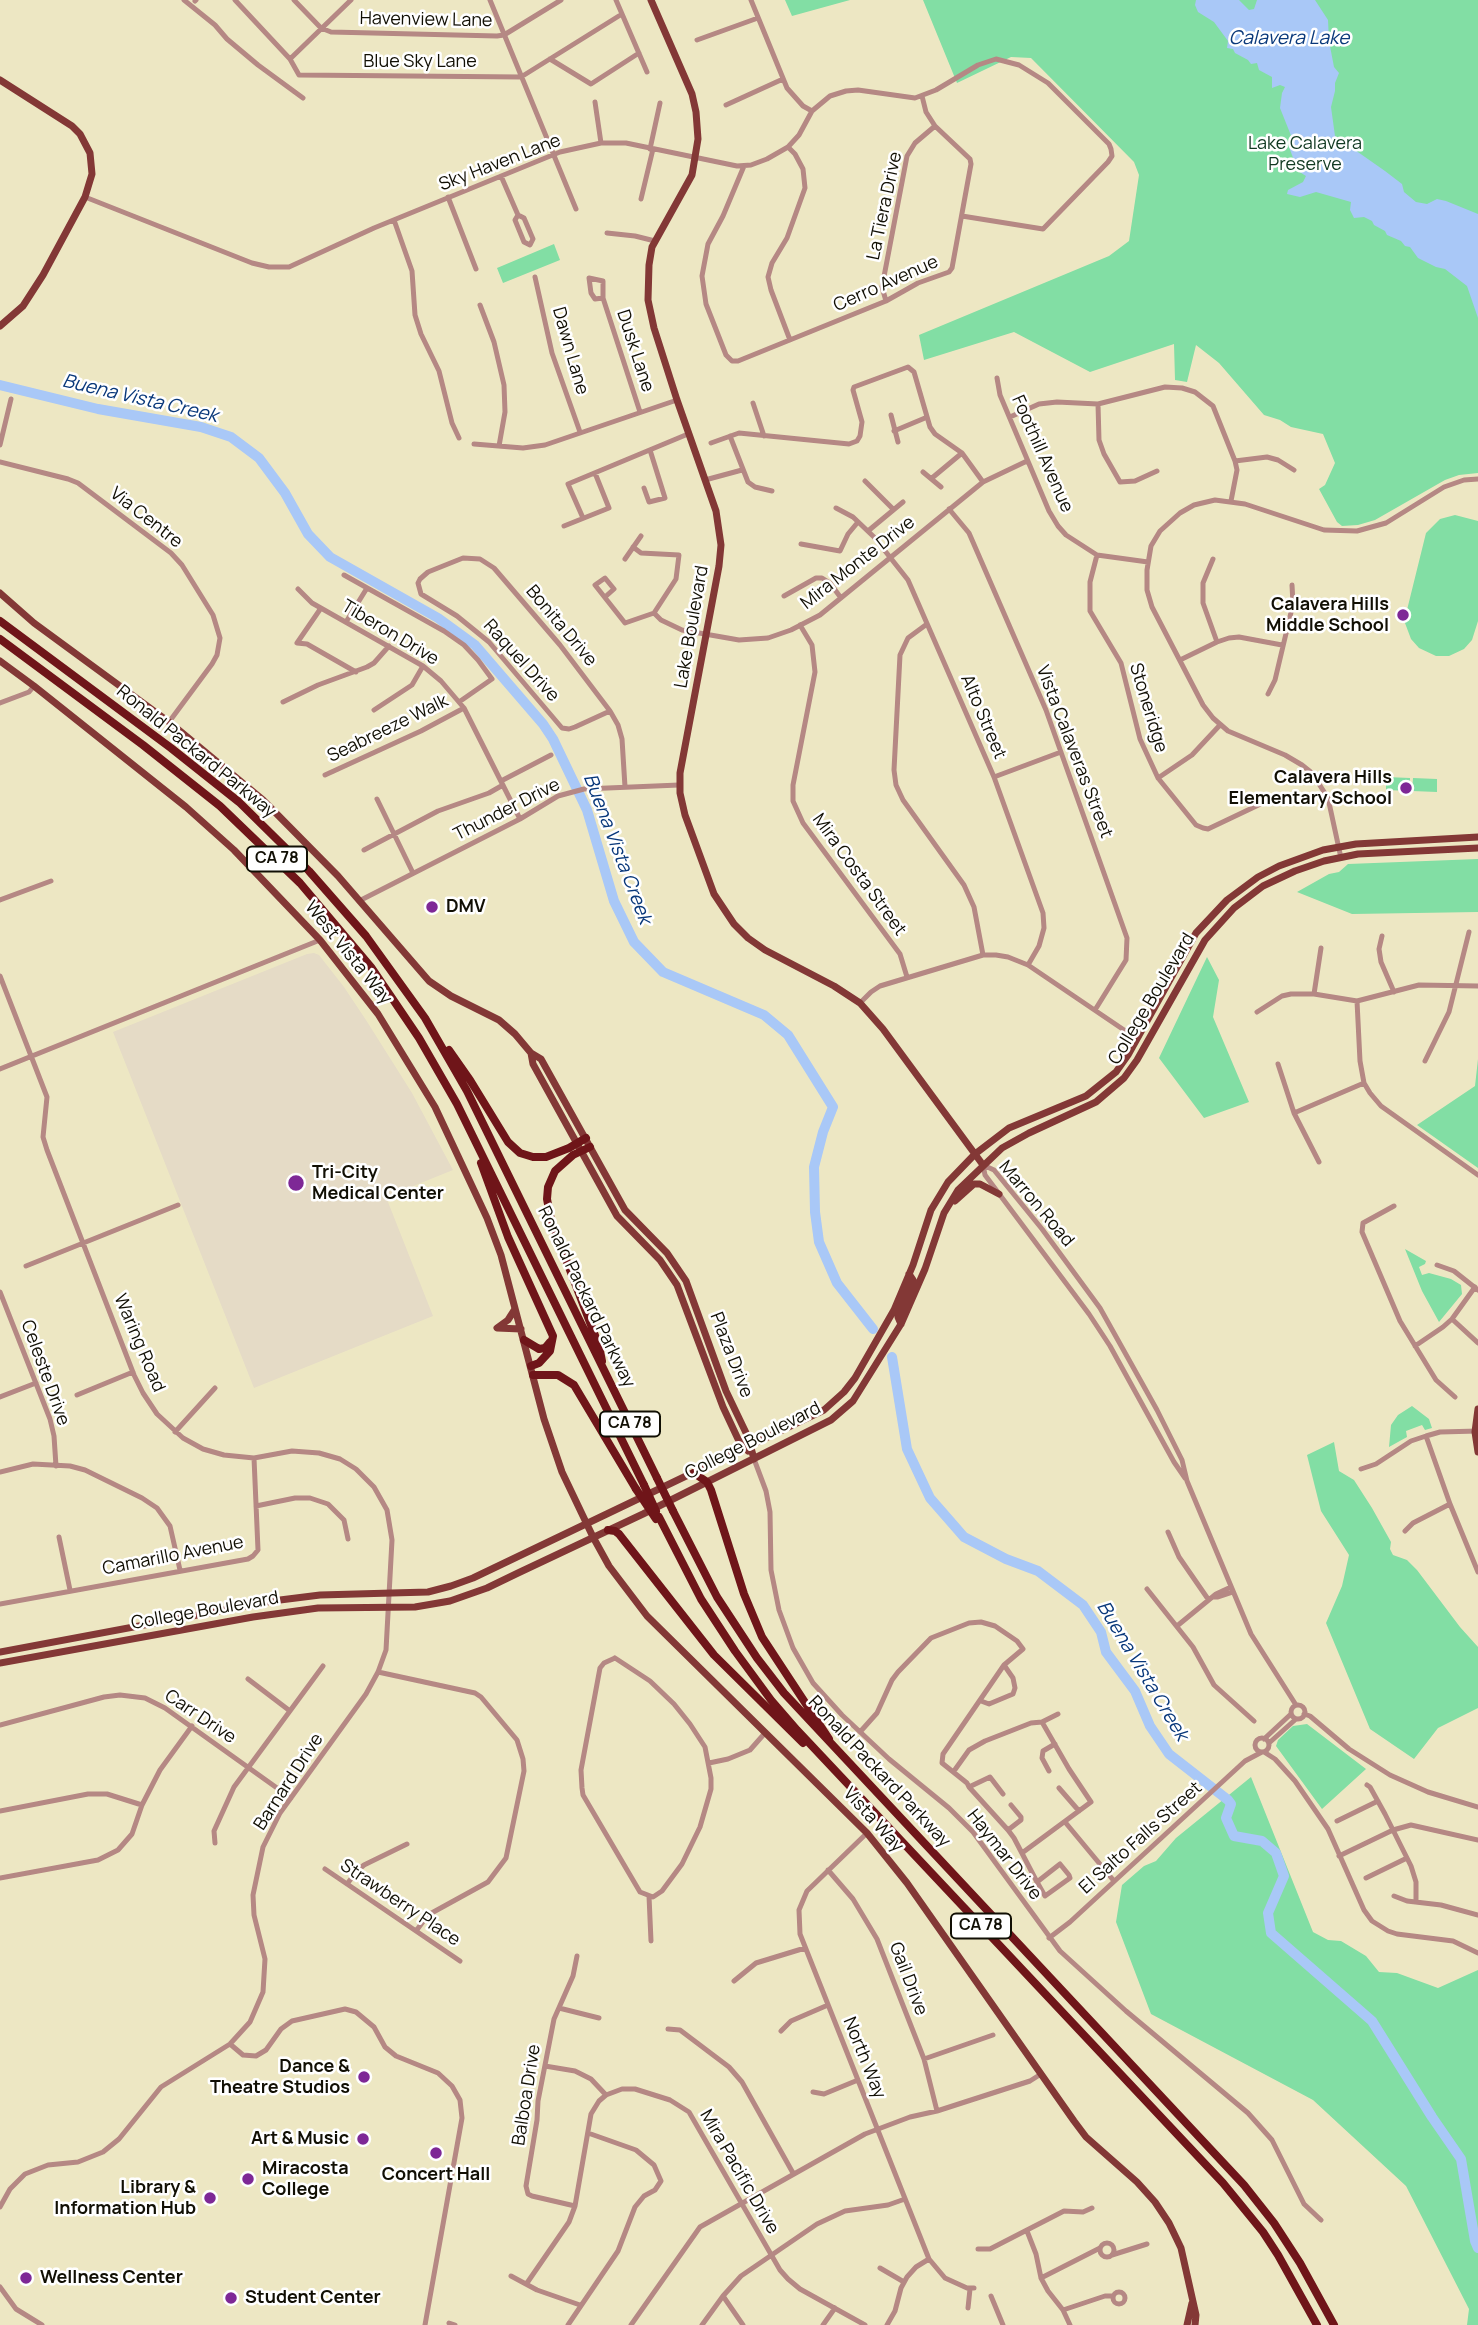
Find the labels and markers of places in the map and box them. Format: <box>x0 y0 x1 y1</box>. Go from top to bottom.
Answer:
place label: Calavera Hills Middle School <box>1266 594 1389 636</box>
marker: Calavera Hills Middle School <box>1395 607 1411 623</box>
place label: Calavera Hills Elementary School <box>1229 767 1392 810</box>
marker: Calavera Hills Elementary School <box>1398 780 1414 796</box>
place label: DMV <box>446 896 486 918</box>
marker: DMV <box>424 899 440 915</box>
place label: Tri-City Medical Center <box>312 1162 444 1204</box>
marker: Tri-City Medical Center <box>286 1173 306 1193</box>
place label: Dance & Theatre Studios <box>210 2056 350 2098</box>
marker: Dance & Theatre Studios <box>356 2069 372 2085</box>
place label: Art & Music <box>251 2128 349 2150</box>
marker: Art & Music <box>355 2131 371 2147</box>
marker: Concert Hall <box>428 2145 444 2161</box>
place label: Miracosta College <box>262 2158 349 2200</box>
place label: Concert Hall <box>382 2164 490 2186</box>
marker: Miracosta College <box>240 2171 256 2187</box>
place label: Library & Information Hub <box>54 2177 196 2220</box>
marker: Library & Information Hub <box>202 2190 218 2206</box>
place label: Wellness Center <box>40 2267 183 2289</box>
marker: Wellness Center <box>18 2270 34 2286</box>
place label: Student Center <box>245 2287 381 2309</box>
marker: Student Center <box>223 2290 239 2306</box>

